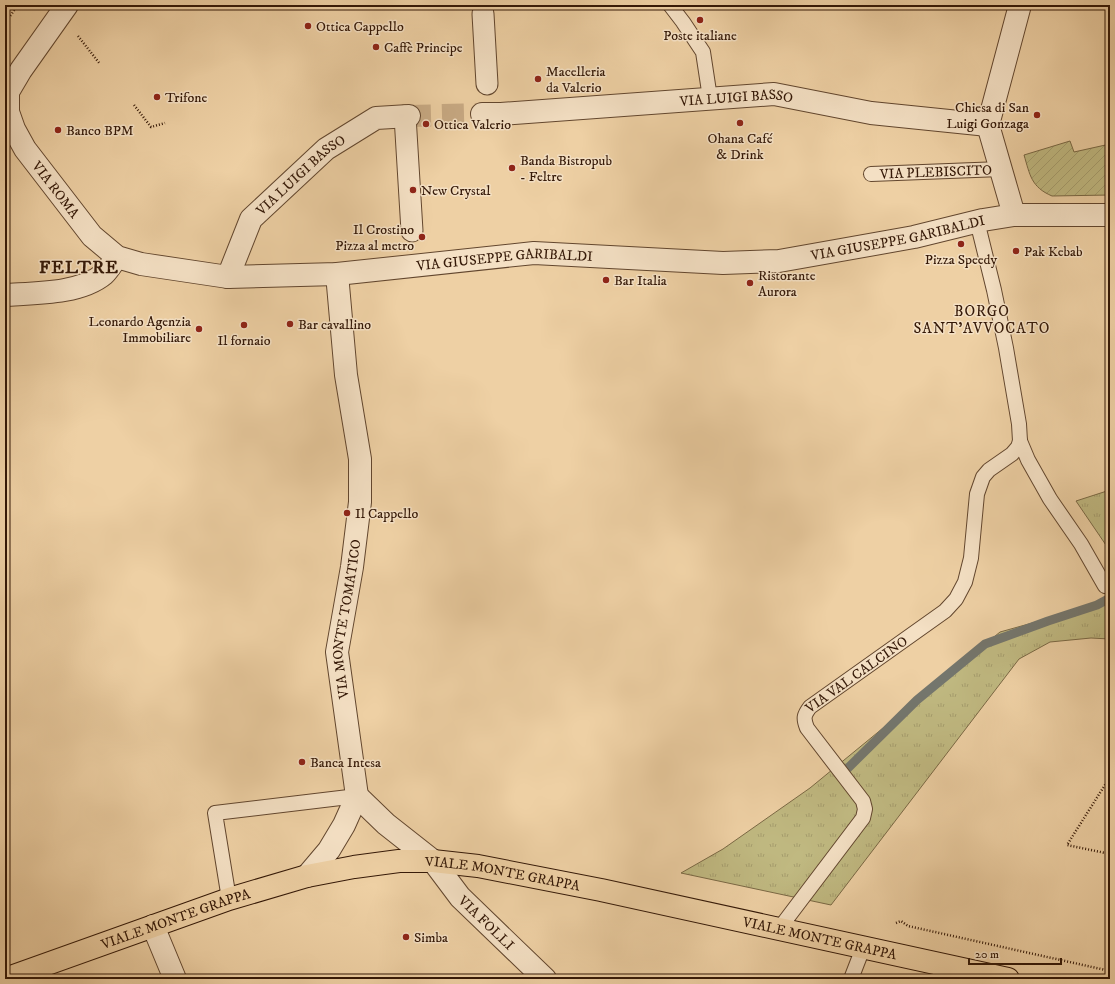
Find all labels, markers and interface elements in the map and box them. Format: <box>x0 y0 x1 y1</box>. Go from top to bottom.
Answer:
marker: Poste italiane <box>695 15 705 25</box>
place label: Ottica Cappello <box>316 18 404 36</box>
marker: Ottica Cappello <box>303 21 313 31</box>
place label: Poste italiane <box>663 27 737 45</box>
place label: Caffè Principe <box>384 39 463 57</box>
marker: Caffè Principe <box>371 42 381 52</box>
place label: Macelleria da Valerio <box>546 63 606 97</box>
marker: Macelleria da Valerio <box>533 74 543 84</box>
street label: VIA LUIGI BASSO <box>678 86 795 111</box>
place label: Trifone <box>165 89 207 107</box>
marker: Trifone <box>152 92 162 102</box>
place label: Chiesa di San Luigi Gonzaga <box>946 99 1030 133</box>
marker: Chiesa di San Luigi Gonzaga <box>1032 110 1042 120</box>
place label: Ottica Valerio <box>434 116 511 134</box>
marker: Ohana Café & Drink <box>735 118 745 128</box>
marker: Ottica Valerio <box>421 119 431 129</box>
place label: Banco BPM <box>66 122 134 140</box>
marker: Banco BPM <box>53 125 63 135</box>
place label: Ohana Café & Drink <box>708 130 773 164</box>
street label: VIA LUIGI BASSO <box>252 131 349 220</box>
place label: Banda Bistropub - Feltre <box>520 152 612 186</box>
street label: VIA ROMA <box>27 157 84 223</box>
street label: VIA PLEBISCITO <box>879 161 993 184</box>
marker: Banda Bistropub - Feltre <box>507 163 517 173</box>
place label: New Crystal <box>421 182 491 200</box>
marker: New Crystal <box>408 185 418 195</box>
street label: VIA GIUSEPPE GARIBALDI <box>809 212 987 265</box>
place label: Il Crostino Pizza al metro <box>335 221 414 255</box>
marker: Il Crostino Pizza al metro <box>417 232 427 242</box>
marker: Pizza Speedy <box>956 239 966 249</box>
place label: Pak Kebab <box>1024 243 1083 261</box>
street label: VIA GIUSEPPE GARIBALDI <box>415 245 594 276</box>
marker: Pak Kebab <box>1011 246 1021 256</box>
place label: Pizza Speedy <box>925 251 998 269</box>
district label: FELTRE <box>39 257 119 279</box>
place label: Ristorante Aurora <box>758 267 816 301</box>
place label: Bar Italia <box>614 272 667 290</box>
marker: Bar Italia <box>601 275 611 285</box>
marker: Ristorante Aurora <box>745 278 755 288</box>
district label: BORGO SANT'AVVOCATO <box>913 302 1051 338</box>
place label: Leonardo Agenzia Immobiliare <box>89 313 191 347</box>
place label: Bar cavallino <box>298 316 371 334</box>
marker: Bar cavallino <box>285 319 295 329</box>
marker: Il fornaio <box>239 320 249 330</box>
marker: Leonardo Agenzia Immobiliare <box>194 324 204 334</box>
place label: Il fornaio <box>217 332 271 350</box>
place label: Il Cappello <box>355 505 418 523</box>
marker: Il Cappello <box>342 508 352 518</box>
street label: VIA MONTE TOMATICO <box>329 538 365 701</box>
street label: VIA VAL CALCINO <box>801 632 912 718</box>
place label: Banca Intesa <box>310 754 381 772</box>
marker: Banca Intesa <box>297 757 307 767</box>
street label: VIALE MONTE GRAPPA <box>424 853 582 896</box>
street label: VIALE MONTE GRAPPA <box>98 885 254 954</box>
street label: VIA FOLLI <box>453 892 518 955</box>
street label: VIALE MONTE GRAPPA <box>740 913 899 965</box>
place label: Simba <box>414 929 448 947</box>
marker: Simba <box>401 932 411 942</box>
scale bar <box>969 940 1061 966</box>
text: 20 m <box>975 947 999 962</box>

